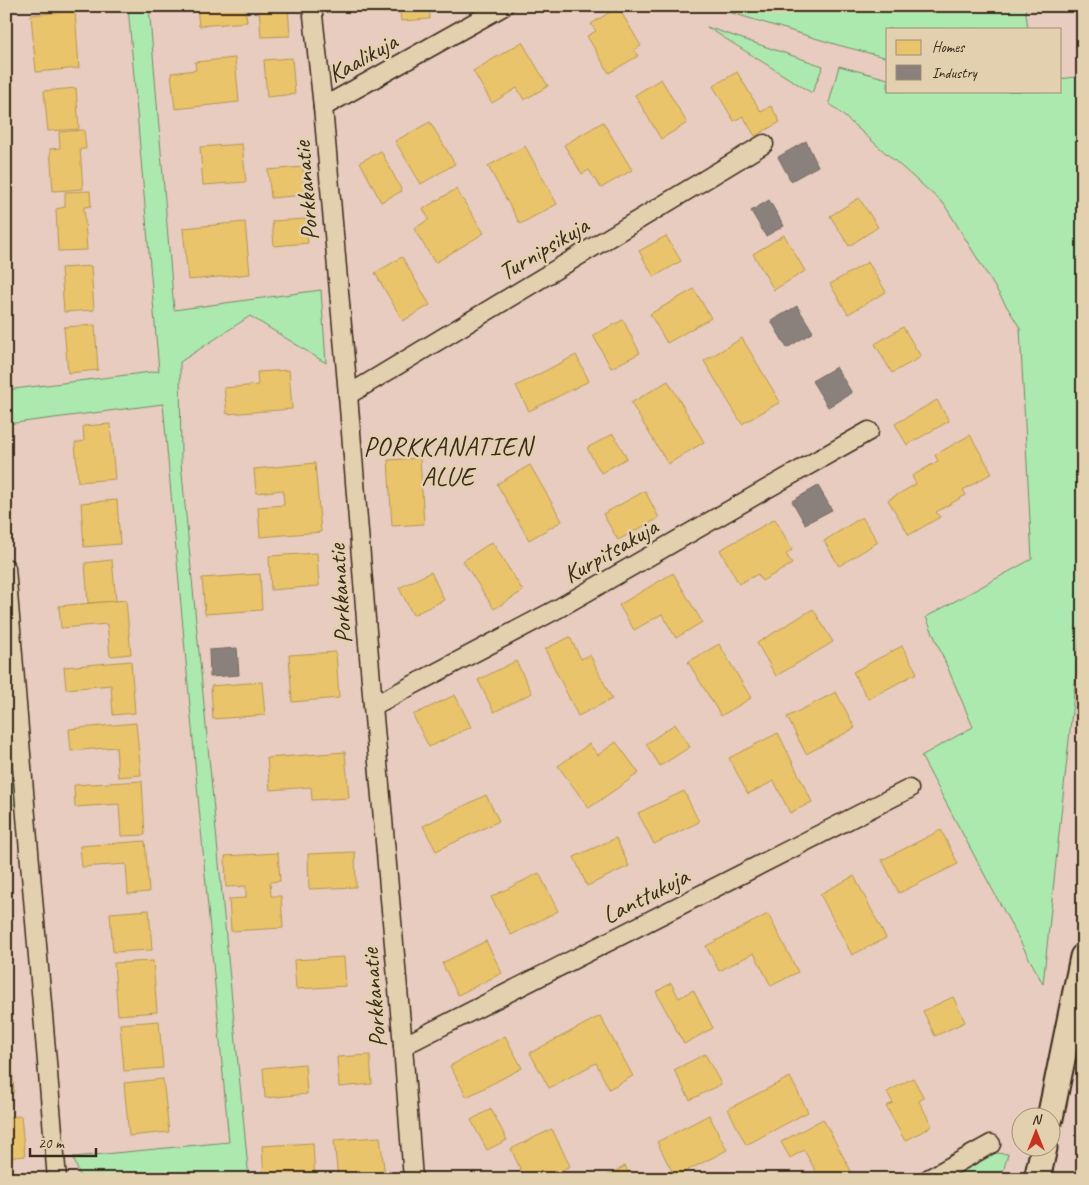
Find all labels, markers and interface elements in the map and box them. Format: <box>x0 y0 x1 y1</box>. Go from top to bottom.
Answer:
street label: Kaalikuja <box>322 25 405 90</box>
legend <box>886 28 1062 92</box>
text: Homes <box>932 38 966 57</box>
text: Industry <box>932 64 979 83</box>
street label: Porkkanatie <box>286 138 326 242</box>
street label: Turnipsikuja <box>493 208 596 288</box>
district label: PORKKANATIEN ALUE <box>363 430 536 493</box>
street label: Kurpitsakuja <box>558 510 665 591</box>
street label: Porkkanatie <box>320 541 359 645</box>
street label: Lanttukuja <box>597 860 696 931</box>
street label: Porkkanatie <box>354 945 394 1049</box>
north arrow <box>1012 1108 1062 1158</box>
text: N <box>1032 1111 1043 1128</box>
scale bar <box>30 1125 96 1157</box>
text: 20 m <box>38 1134 65 1153</box>

